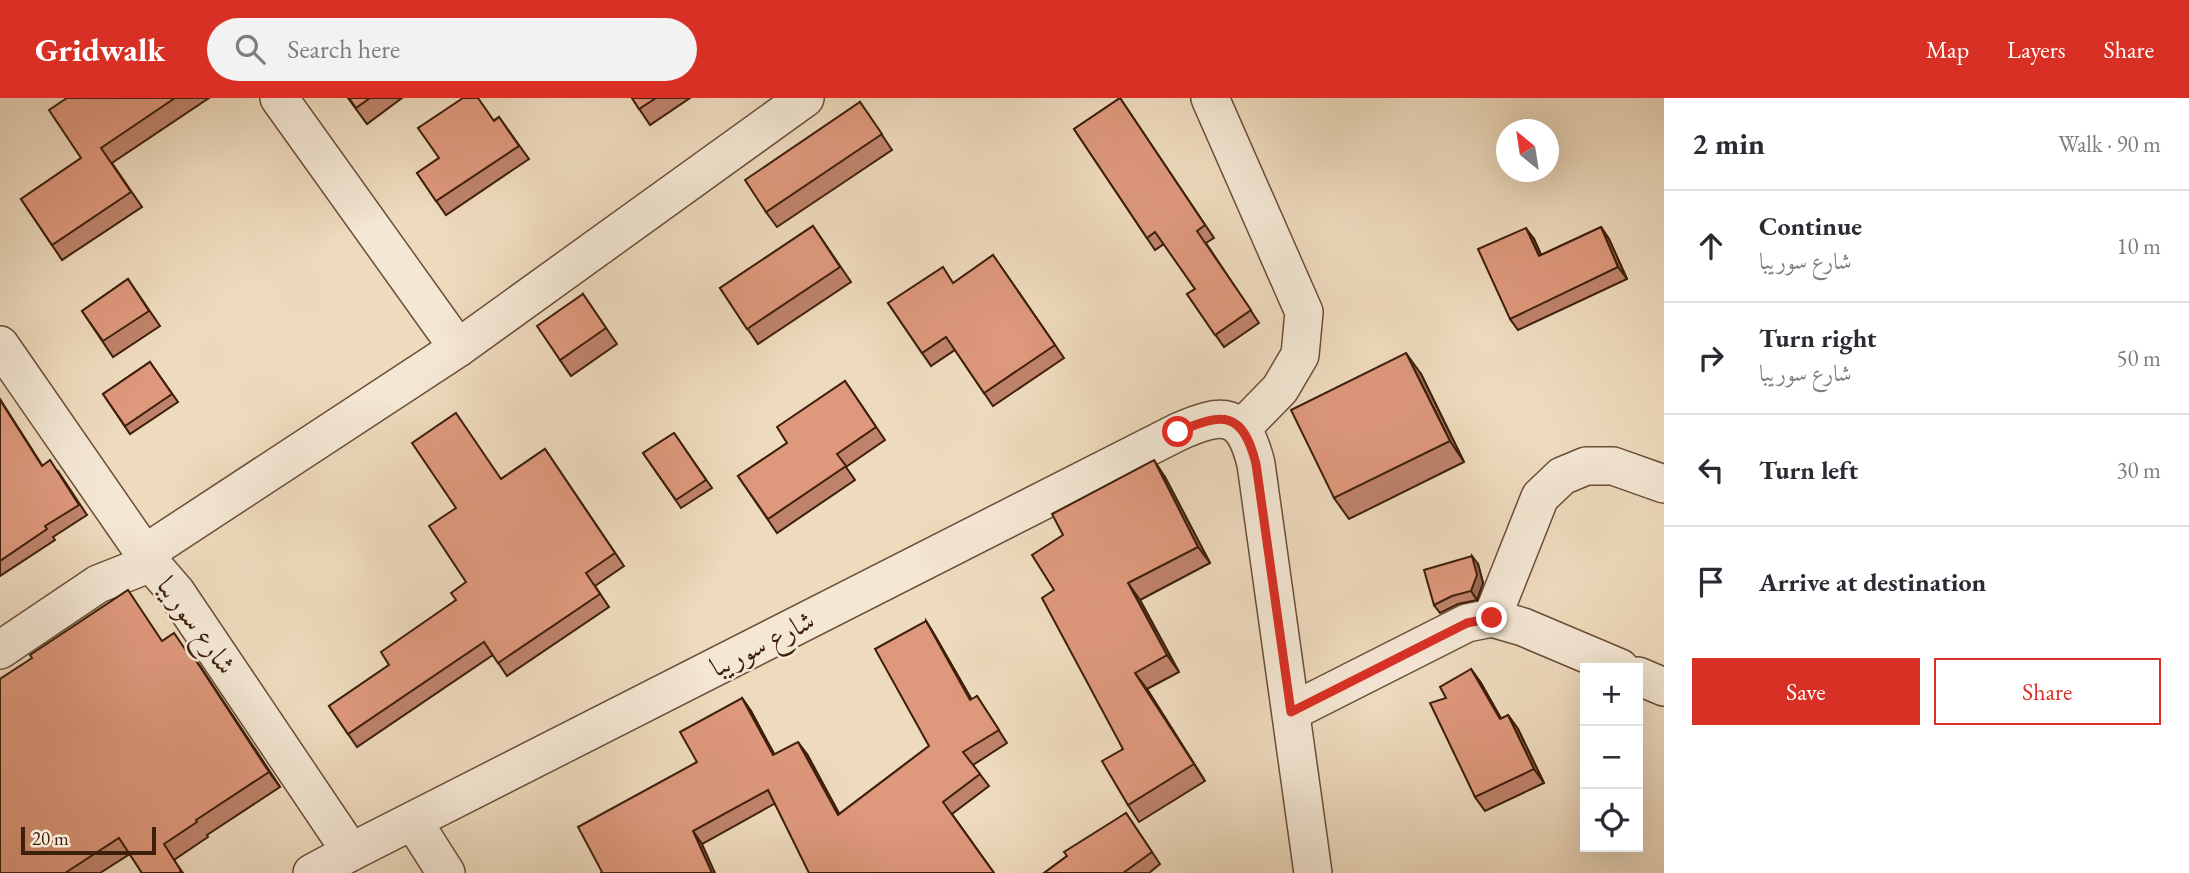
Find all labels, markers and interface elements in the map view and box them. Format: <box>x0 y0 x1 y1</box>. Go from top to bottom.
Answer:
search box <box>207 18 697 81</box>
text: Gridwalk <box>35 28 165 71</box>
icon: search <box>231 30 269 68</box>
text: Search here <box>287 32 400 66</box>
text: Map <box>1926 34 1969 65</box>
text: Layers <box>2007 34 2066 65</box>
text: Share <box>2104 34 2154 65</box>
north arrow <box>1496 119 1559 182</box>
text: 2 min <box>1692 124 1765 163</box>
text: Walk · 90 m <box>2058 129 2161 159</box>
text: Continue <box>1759 209 1862 243</box>
icon: ahead <box>1692 227 1730 265</box>
text: 10 m <box>2116 231 2161 261</box>
text: شارع سوريبا <box>1759 246 1852 276</box>
text: Turn right <box>1759 321 1877 355</box>
icon: right <box>1692 339 1730 377</box>
text: 50 m <box>2116 343 2161 373</box>
text: شارع سوريبا <box>1759 358 1852 388</box>
route start <box>1162 416 1193 447</box>
icon: left <box>1692 451 1730 489</box>
text: Turn left <box>1759 453 1858 487</box>
text: 30 m <box>2116 455 2161 485</box>
icon: arrive <box>1692 563 1730 601</box>
text: Arrive at destination <box>1759 565 1986 599</box>
street label: شارع سوريبا <box>144 569 245 685</box>
street label: شارع سوريبا <box>704 601 823 690</box>
route end <box>1476 602 1507 633</box>
button: Save <box>1692 658 1920 725</box>
button: Share <box>1934 658 2161 725</box>
map controls <box>1580 663 1643 852</box>
button: + <box>1580 663 1643 726</box>
button: − <box>1580 726 1643 789</box>
button: locate <box>1580 789 1643 852</box>
scale bar <box>21 824 156 856</box>
text: 20 m <box>32 826 69 851</box>

